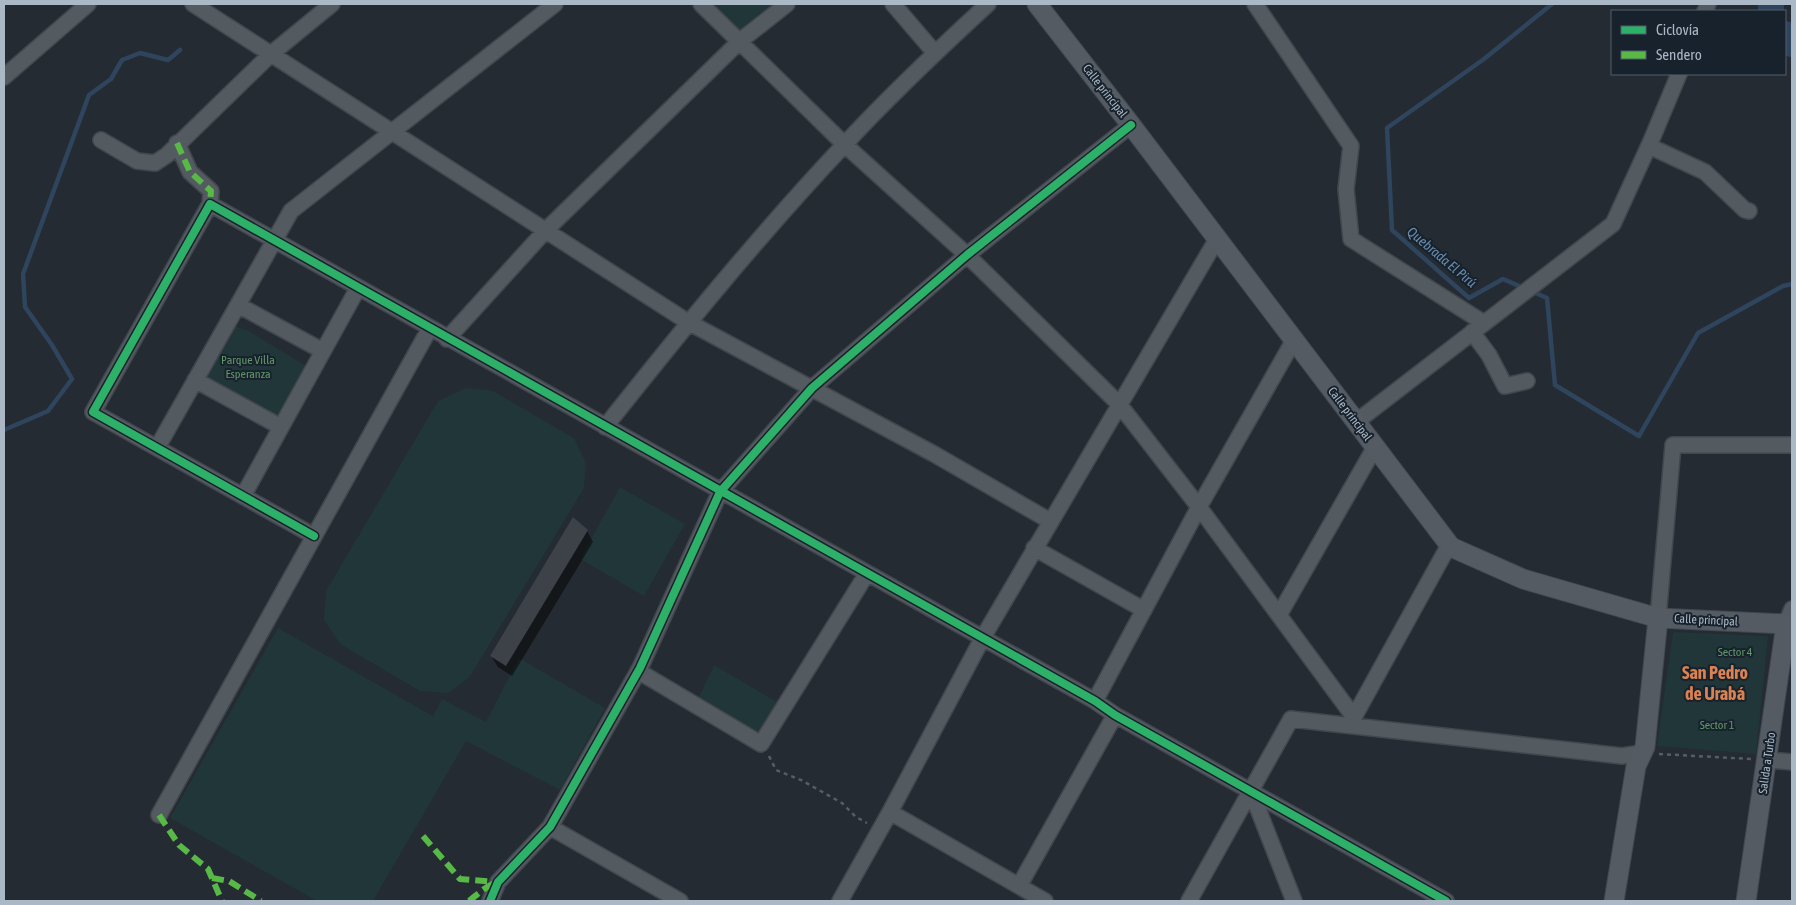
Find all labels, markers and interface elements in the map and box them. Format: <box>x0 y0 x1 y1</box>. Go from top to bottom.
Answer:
legend <box>1611 10 1786 75</box>
text: Ciclovía <box>1656 21 1699 38</box>
text: Sendero <box>1656 46 1702 63</box>
street label: Calle principal <box>1080 62 1131 121</box>
water label: Quebrada El Pirú <box>1404 223 1480 291</box>
park label: Parque Villa Esperanza <box>221 353 275 381</box>
street label: Calle principal <box>1325 384 1375 444</box>
street label: Calle principal <box>1674 611 1739 629</box>
park label: Sector 4 <box>1718 645 1753 659</box>
district label: San Pedro de Urabá <box>1682 662 1748 704</box>
park label: Sector 1 <box>1700 718 1735 732</box>
street label: Salida a Turbo <box>1756 731 1778 795</box>

